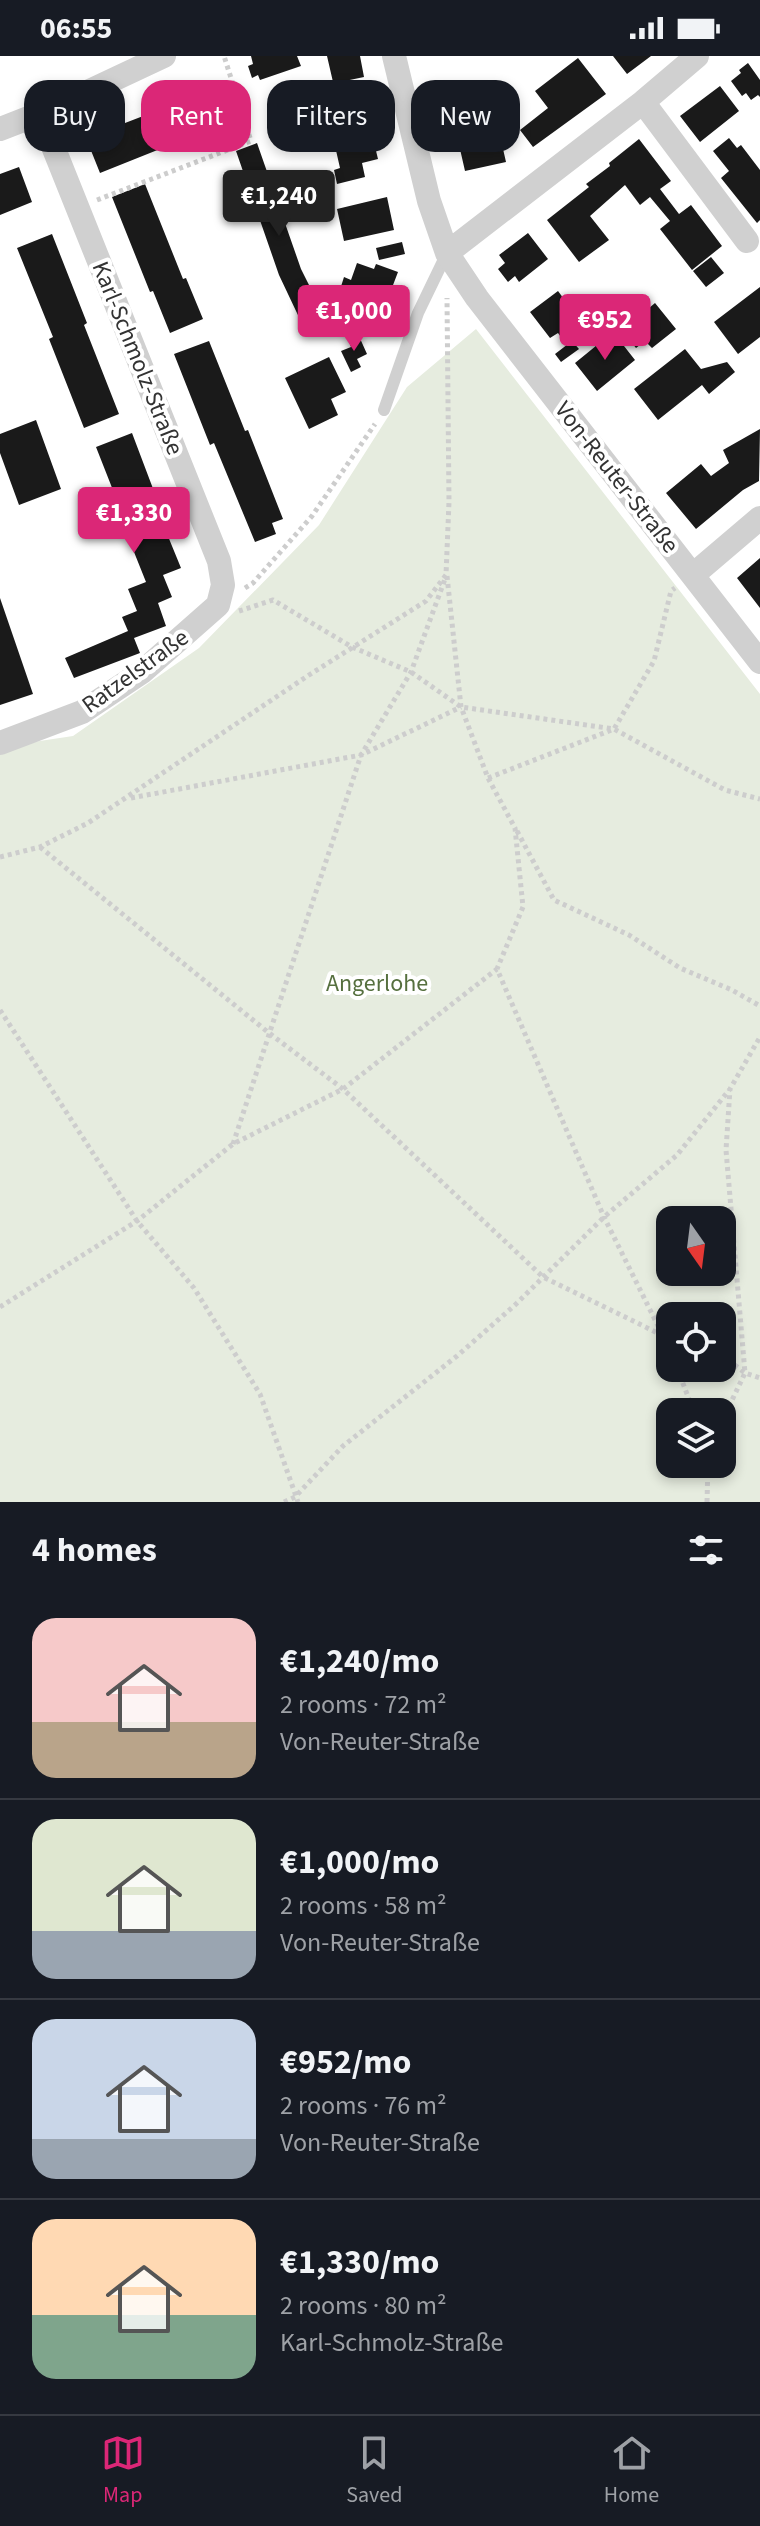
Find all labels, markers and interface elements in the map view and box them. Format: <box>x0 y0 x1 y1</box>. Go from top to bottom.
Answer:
text: 06:55 <box>40 7 112 50</box>
chip: Buy <box>24 80 125 152</box>
chip: Rent <box>141 80 251 152</box>
chip: Filters <box>267 80 395 152</box>
chip: New <box>411 80 520 152</box>
pin: €1,240 <box>214 170 344 238</box>
text: €1,240 <box>241 177 317 214</box>
street label: Karl-Schmolz-Straße <box>83 256 192 460</box>
pin: €1,000 <box>289 285 419 353</box>
text: €1,000 <box>316 292 392 329</box>
pin: €952 <box>558 294 652 362</box>
text: €952 <box>578 301 632 338</box>
street label: Von-Reuter-Straße <box>546 394 687 561</box>
pin: €1,330 <box>69 487 199 555</box>
text: €1,330 <box>96 494 172 531</box>
street label: Ratzelstraße <box>75 621 196 722</box>
park label: Angerlohe <box>326 966 428 1001</box>
north arrow <box>656 1206 736 1286</box>
map controls <box>656 1206 736 1478</box>
button: locate <box>656 1302 736 1382</box>
button: layers <box>656 1398 736 1478</box>
text: 4 homes <box>32 1526 157 1575</box>
icon: filters <box>684 1528 728 1572</box>
text: €1,240/mo <box>280 1637 440 1686</box>
icon: home <box>96 1650 192 1746</box>
text: 2 rooms · 72 m² <box>280 1686 447 1723</box>
text: Von-Reuter-Straße <box>280 1723 480 1760</box>
text: €1,000/mo <box>280 1838 440 1887</box>
icon: home <box>96 1851 192 1947</box>
text: 2 rooms · 58 m² <box>280 1887 447 1924</box>
text: Von-Reuter-Straße <box>280 1924 480 1961</box>
text: €952/mo <box>280 2038 411 2087</box>
icon: home <box>96 2051 192 2147</box>
text: 2 rooms · 76 m² <box>280 2087 447 2124</box>
text: Von-Reuter-Straße <box>280 2124 480 2161</box>
text: €1,330/mo <box>280 2238 440 2287</box>
icon: home <box>96 2251 192 2347</box>
text: 2 rooms · 80 m² <box>280 2287 447 2324</box>
text: Karl-Schmolz-Straße <box>280 2324 503 2361</box>
tab: Map <box>101 2431 145 2511</box>
tab: Saved <box>346 2431 402 2511</box>
tab: Home <box>604 2431 659 2511</box>

